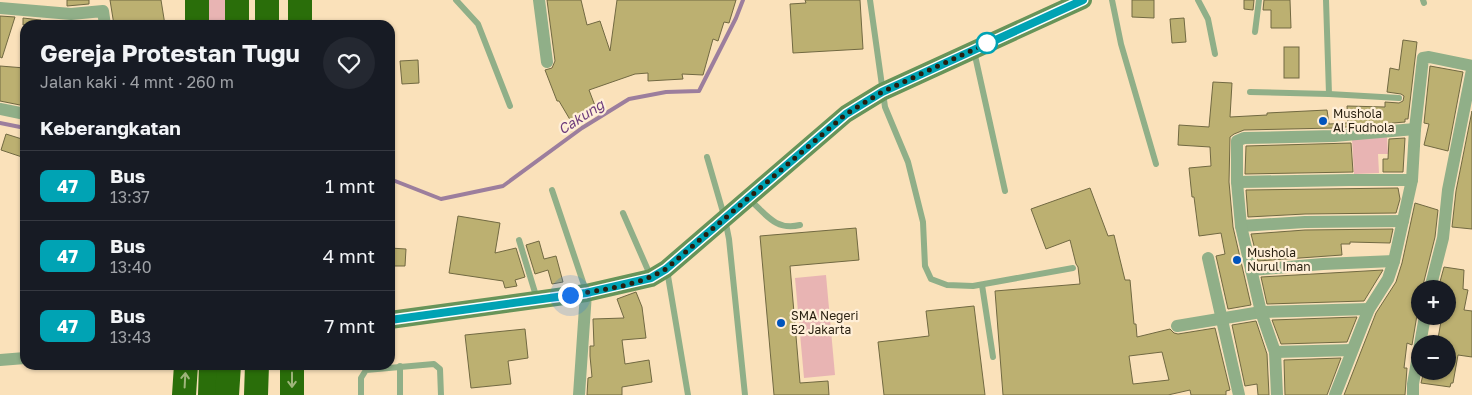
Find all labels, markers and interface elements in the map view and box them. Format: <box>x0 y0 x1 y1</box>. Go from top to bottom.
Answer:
unlabelled marker <box>976 32 998 54</box>
button: heart <box>323 37 375 89</box>
text: Gereja Protestan Tugu <box>40 38 300 67</box>
text: Jalan kaki · 4 mnt · 260 m <box>40 72 234 92</box>
water label: Cakung <box>555 95 608 138</box>
place label: Mushola Al Fudhola <box>1333 106 1395 135</box>
marker: Mushola Al Fudhola <box>1317 115 1329 127</box>
text: Keberangkatan <box>40 116 181 139</box>
text: Bus <box>110 164 145 187</box>
text: 1 mnt <box>325 174 375 197</box>
text: 47 <box>57 175 78 197</box>
text: 13:37 <box>110 187 150 207</box>
text: Bus <box>110 234 145 257</box>
text: 4 mnt <box>323 244 375 267</box>
text: 47 <box>57 245 78 267</box>
place label: Mushola Nurul Iman <box>1247 245 1311 274</box>
marker: Mushola Nurul Iman <box>1231 254 1243 266</box>
text: 13:40 <box>110 257 152 277</box>
map controls <box>1411 280 1456 380</box>
button: + <box>1411 280 1456 325</box>
your location <box>558 283 583 308</box>
text: Bus <box>110 304 145 327</box>
place label: SMA Negeri 52 Jakarta <box>791 308 858 337</box>
text: 7 mnt <box>324 314 375 337</box>
text: 47 <box>57 315 78 337</box>
marker: SMA Negeri 52 Jakarta <box>775 317 787 329</box>
text: 13:43 <box>110 327 151 347</box>
button: − <box>1411 335 1456 380</box>
one-way arrow <box>180 372 189 388</box>
one-way arrow <box>287 372 297 388</box>

